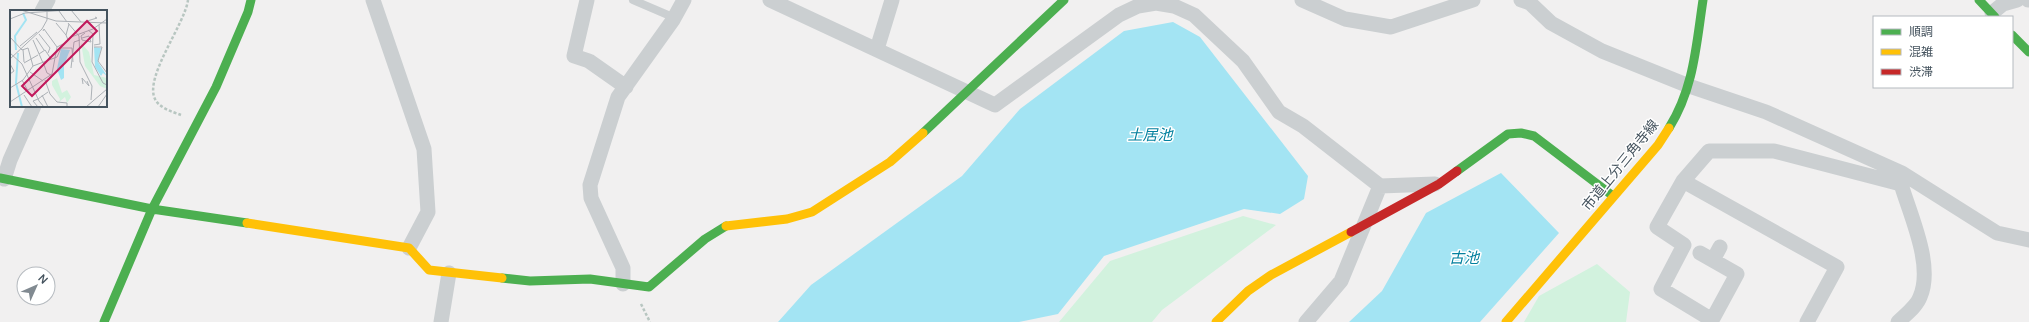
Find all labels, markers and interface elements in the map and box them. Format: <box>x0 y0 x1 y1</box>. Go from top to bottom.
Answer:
inset map <box>10 10 107 107</box>
legend <box>1873 16 2013 88</box>
text: 順調 <box>1909 23 1933 40</box>
text: 混雑 <box>1909 43 1933 60</box>
text: 渋滞 <box>1909 63 1933 80</box>
street label: 市道上分三角寺線 <box>1577 115 1662 214</box>
water label: 土居池 <box>1127 124 1174 145</box>
water label: 古池 <box>1449 247 1481 268</box>
north arrow <box>16 266 56 306</box>
text: N <box>35 270 52 287</box>

